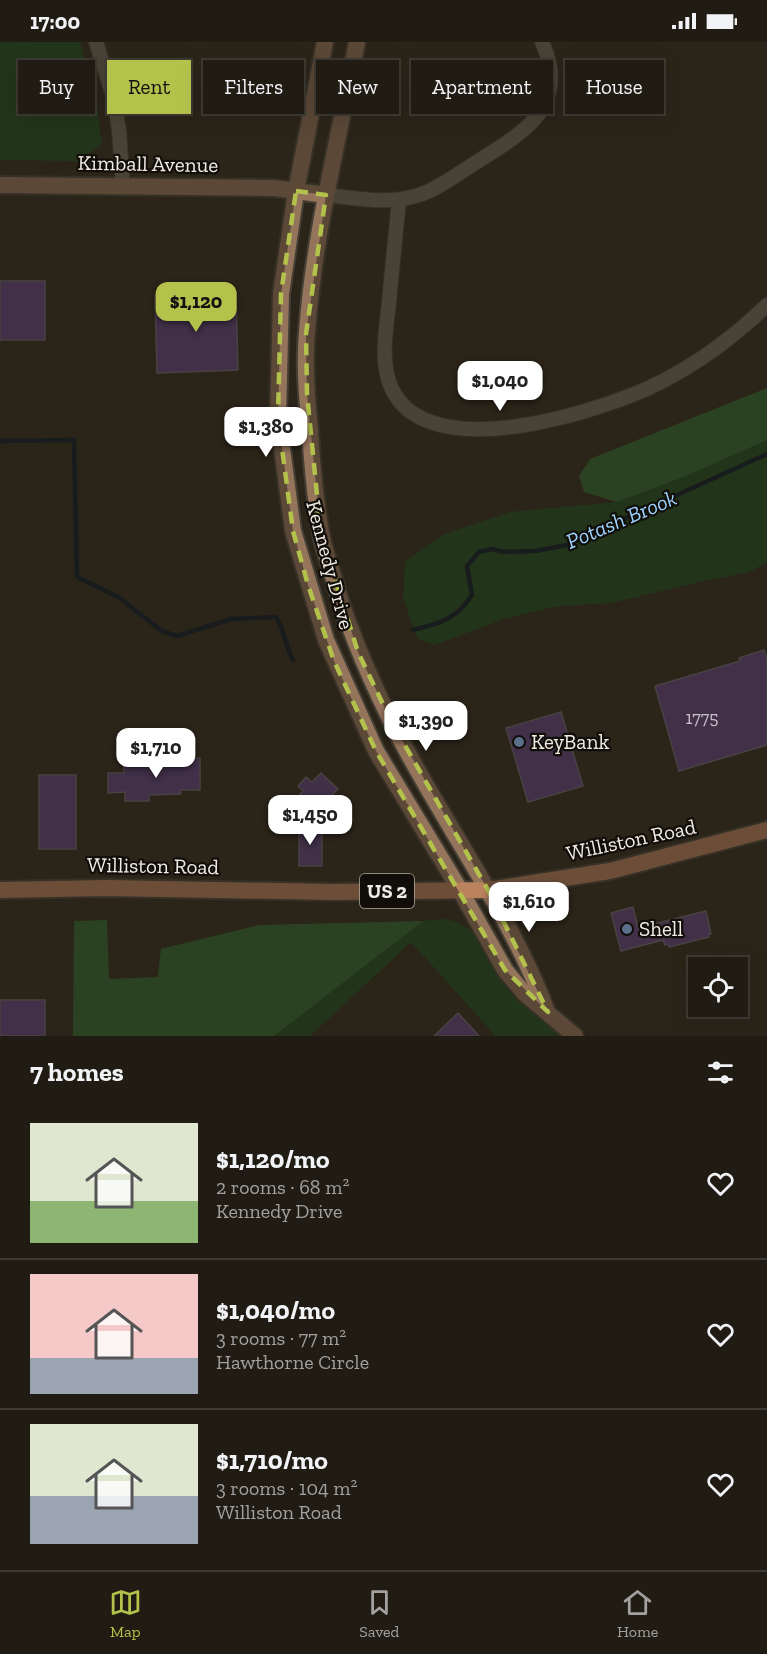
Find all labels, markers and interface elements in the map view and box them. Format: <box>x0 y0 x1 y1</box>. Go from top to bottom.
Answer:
text: 17:00 <box>30 8 80 35</box>
chip: Buy <box>18 60 95 114</box>
chip: Rent <box>107 60 191 114</box>
chip: Filters <box>203 60 304 114</box>
chip: New <box>316 60 399 114</box>
chip: Apartment <box>411 60 553 114</box>
chip: House <box>565 60 664 114</box>
street label: Kimball Avenue <box>77 150 219 177</box>
pin: $1,120 <box>147 282 245 333</box>
text: $1,120 <box>170 289 222 313</box>
pin: $1,040 <box>451 361 549 412</box>
text: $1,040 <box>472 368 528 392</box>
pin: $1,380 <box>217 407 315 458</box>
text: $1,380 <box>238 414 294 438</box>
water label: Potash Brook <box>562 484 681 555</box>
street label: Kennedy Drive <box>301 498 360 632</box>
pin: $1,390 <box>377 701 475 752</box>
house number: 1775 <box>686 707 718 729</box>
text: $1,390 <box>398 708 454 732</box>
pin: $1,710 <box>107 728 205 779</box>
place label: KeyBank <box>531 729 609 754</box>
text: $1,710 <box>130 735 182 759</box>
marker: KeyBank <box>512 735 526 749</box>
pin: $1,450 <box>261 795 359 846</box>
text: $1,450 <box>282 802 338 826</box>
street label: Williston Road <box>564 813 698 865</box>
street label: Williston Road <box>87 852 220 879</box>
road number: US 2 <box>360 874 414 908</box>
pin: $1,610 <box>480 882 578 933</box>
text: $1,610 <box>503 889 555 913</box>
place label: Shell <box>639 916 683 941</box>
marker: Shell <box>620 922 634 936</box>
map controls <box>688 957 748 1017</box>
button: locate <box>688 957 748 1017</box>
text: 7 homes <box>30 1056 124 1088</box>
icon: filters <box>704 1056 737 1089</box>
text: $1,120/mo <box>216 1143 330 1175</box>
icon: home <box>78 1147 150 1219</box>
icon: heart <box>704 1167 737 1200</box>
text: 2 rooms · 68 m² <box>216 1175 349 1199</box>
text: Kennedy Drive <box>216 1199 342 1223</box>
text: $1,040/mo <box>216 1294 335 1326</box>
icon: home <box>78 1298 150 1370</box>
icon: heart <box>704 1318 737 1351</box>
text: 3 rooms · 77 m² <box>216 1326 346 1350</box>
text: Hawthorne Circle <box>216 1350 369 1374</box>
text: $1,710/mo <box>216 1444 328 1476</box>
icon: home <box>78 1448 150 1520</box>
icon: heart <box>704 1468 737 1501</box>
text: 3 rooms · 104 m² <box>216 1476 357 1500</box>
text: Williston Road <box>216 1500 342 1524</box>
tab: Map <box>109 1586 142 1641</box>
tab: Saved <box>359 1586 399 1641</box>
tab: Home <box>617 1586 658 1641</box>

